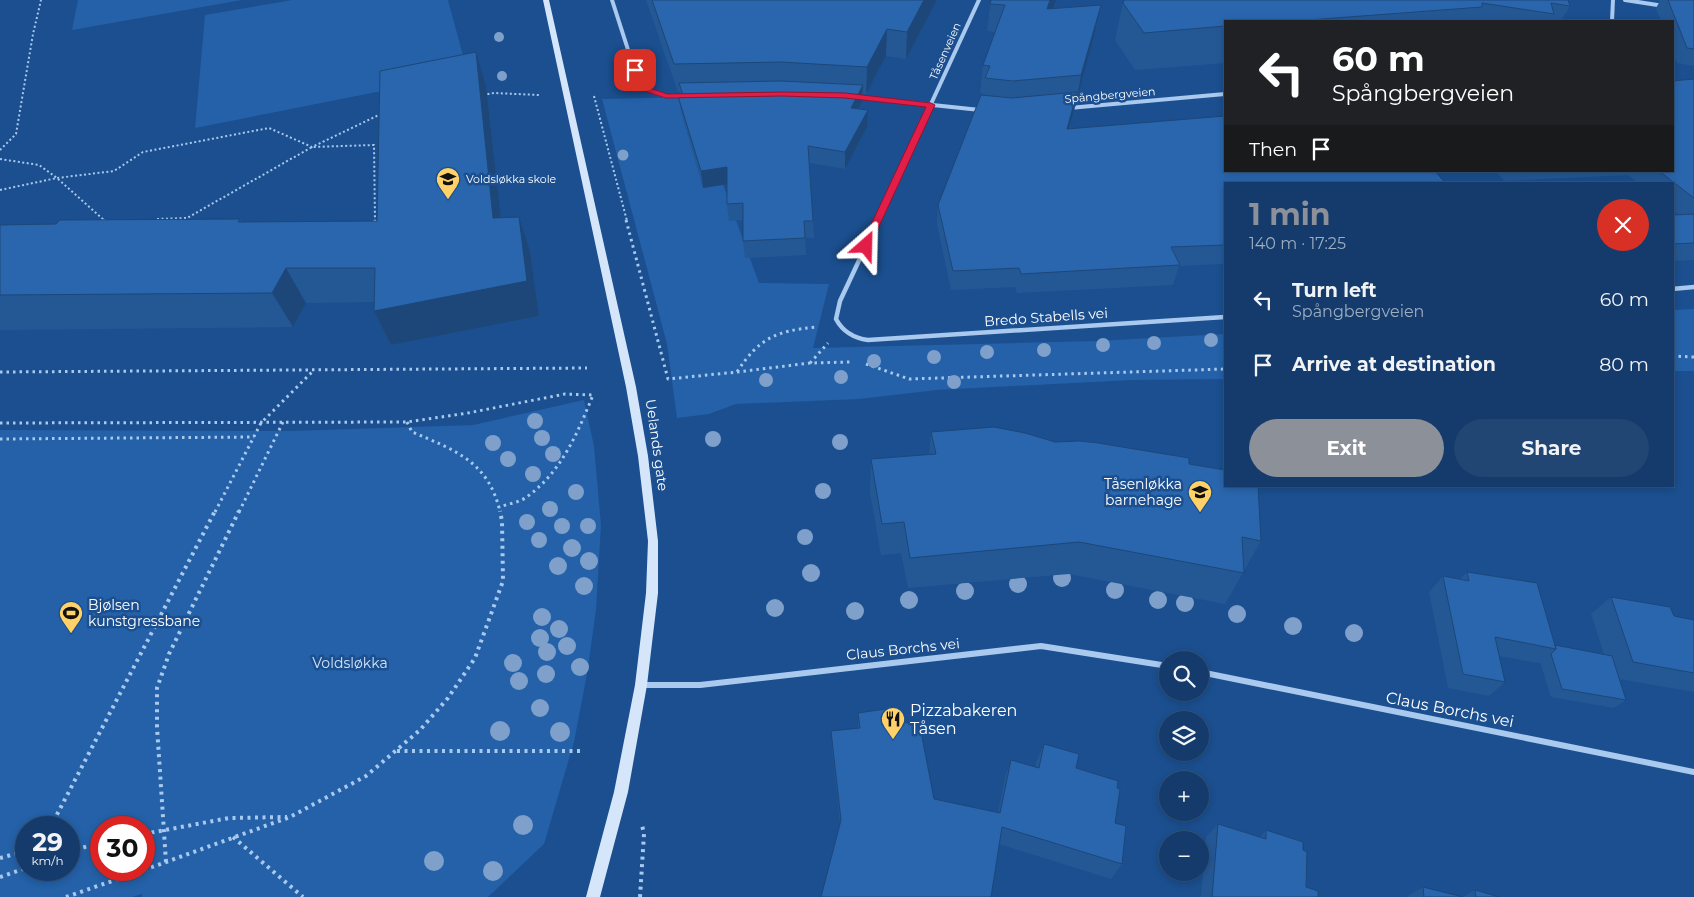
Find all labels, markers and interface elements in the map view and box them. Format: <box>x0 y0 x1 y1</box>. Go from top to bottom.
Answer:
street label: Tåsenveien <box>926 20 964 82</box>
text: 60 m <box>1332 37 1425 80</box>
icon: left <box>1249 40 1314 105</box>
pin <box>614 49 656 91</box>
icon: arrive <box>621 56 649 84</box>
text: Spångbergveien <box>1332 80 1514 107</box>
street label: Spångbergveien <box>1064 84 1156 106</box>
icon: arrive <box>1307 135 1335 163</box>
text: Then <box>1249 138 1297 161</box>
school or university icon: Voldsløkka skole <box>435 166 461 200</box>
place label: Voldsløkka skole <box>466 172 557 186</box>
text: 1 min <box>1249 196 1330 233</box>
button: close <box>1597 199 1649 251</box>
position arrow <box>839 219 891 271</box>
text: 140 m · 17:25 <box>1249 234 1346 253</box>
text: Turn left <box>1292 279 1377 302</box>
icon: left <box>1249 286 1277 314</box>
text: 60 m <box>1600 288 1649 311</box>
text: Spångbergveien <box>1292 302 1424 321</box>
street label: Bredo Stabells vei <box>983 304 1109 330</box>
icon: arrive <box>1249 351 1277 379</box>
text: Arrive at destination <box>1292 353 1496 376</box>
text: 80 m <box>1599 353 1649 376</box>
street label: Uelands gate <box>642 398 672 492</box>
button: Exit <box>1249 419 1444 477</box>
button: Share <box>1454 419 1649 477</box>
place label: Tåsenløkka barnehage <box>1104 475 1182 509</box>
school or university icon: Tåsenløkka barnehage <box>1187 479 1213 513</box>
place label: Bjølsen kunstgressbane <box>88 596 200 630</box>
sports icon: Bjølsen kunstgressbane <box>58 600 84 634</box>
street label: Claus Borchs vei <box>845 634 961 664</box>
map controls <box>1159 651 1209 881</box>
button: search <box>1159 651 1209 701</box>
park label: Voldsløkka <box>312 654 388 672</box>
street label: Claus Borchs vei <box>1384 688 1516 731</box>
place label: Pizzabakeren Tåsen <box>910 701 1017 738</box>
restaurant icon: Pizzabakeren Tåsen <box>880 706 906 740</box>
button: layers <box>1159 711 1209 761</box>
button: + <box>1159 771 1209 821</box>
speed limit sign: 30 <box>90 816 155 881</box>
text: 29 <box>32 827 63 857</box>
button: − <box>1159 831 1209 881</box>
text: km/h <box>31 853 64 868</box>

